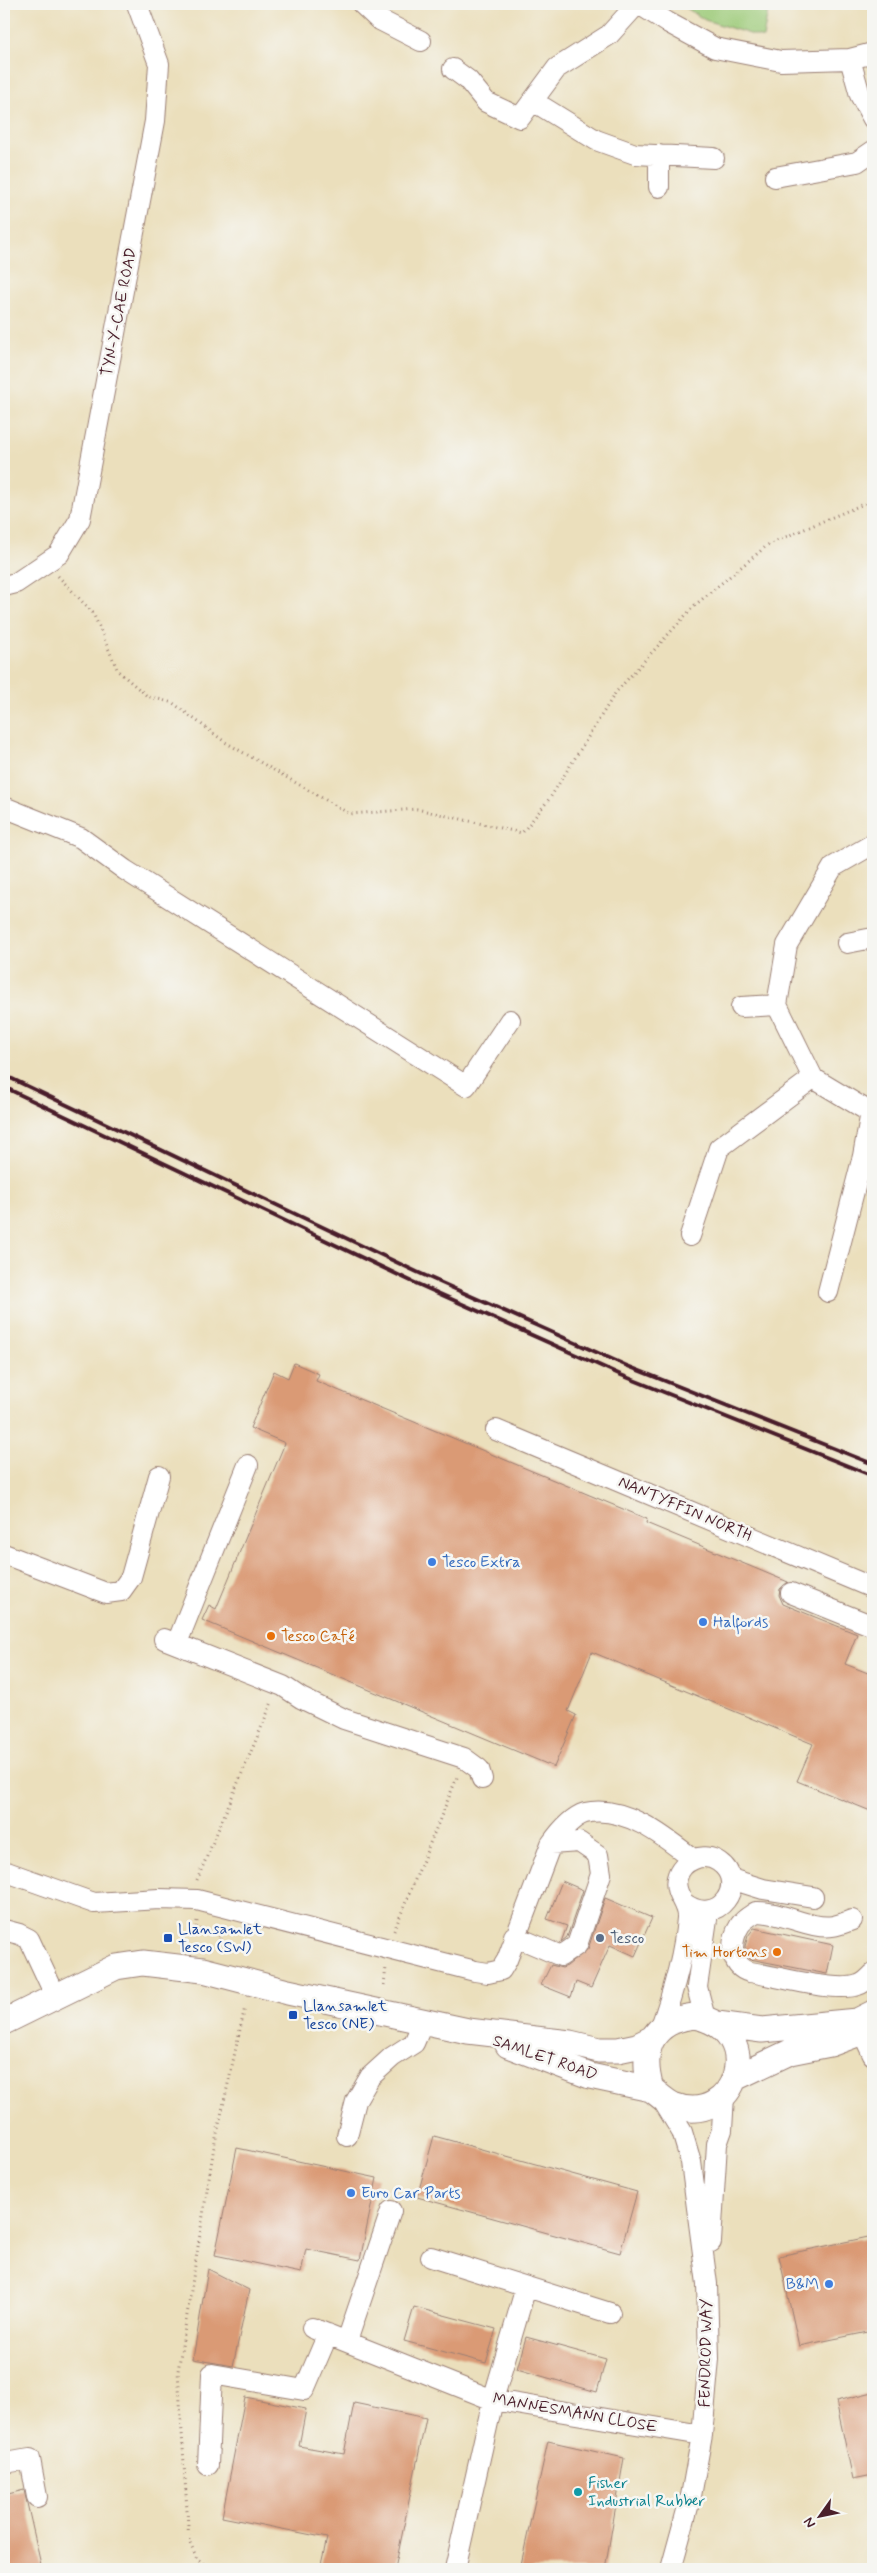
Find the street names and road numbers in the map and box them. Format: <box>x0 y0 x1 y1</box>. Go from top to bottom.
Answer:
street label: TYN-Y-CAE ROAD <box>96 246 142 378</box>
street label: NANTYFFIN NORTH <box>615 1471 755 1547</box>
street label: SAMLET ROAD <box>490 2030 600 2086</box>
street label: FENDROD WAY <box>695 2298 717 2408</box>
street label: MANNESMANN CLOSE <box>491 2388 659 2438</box>

